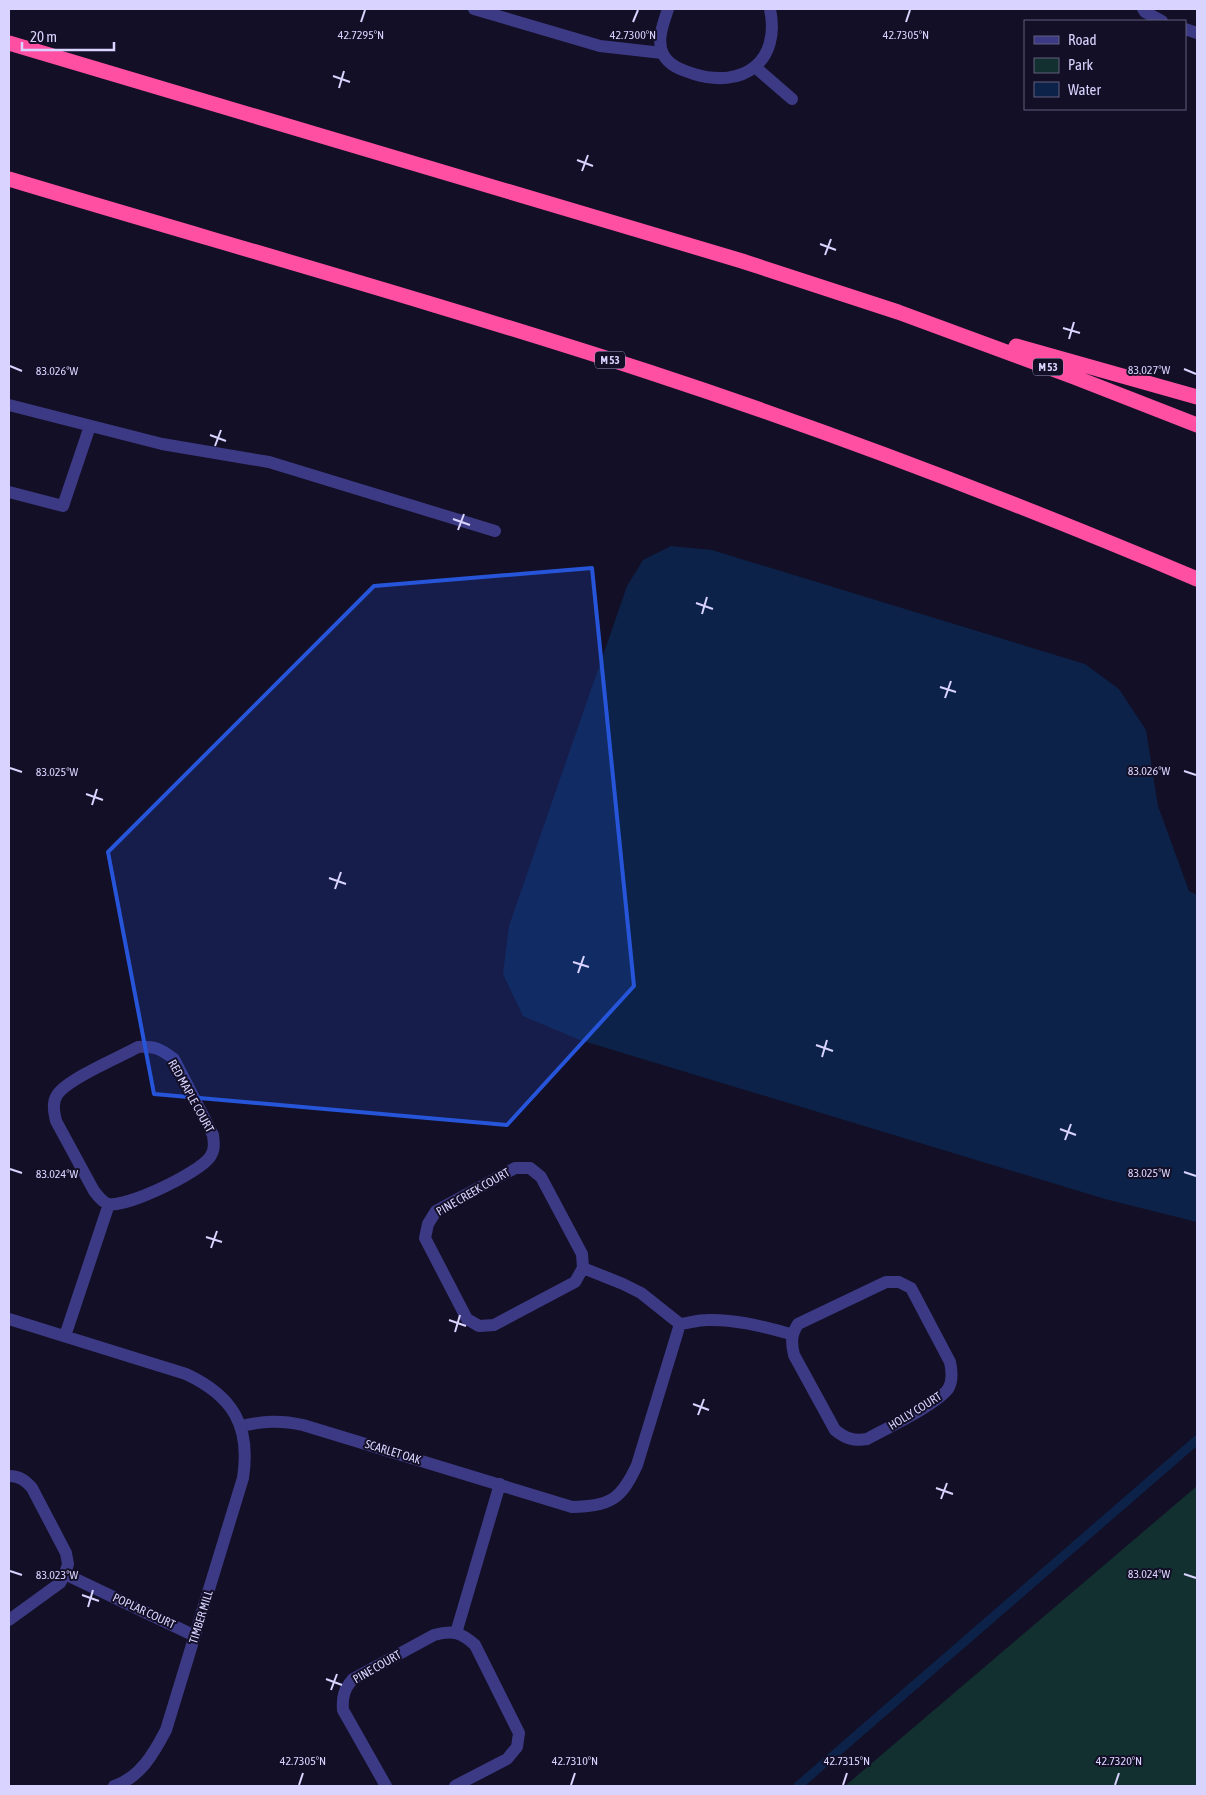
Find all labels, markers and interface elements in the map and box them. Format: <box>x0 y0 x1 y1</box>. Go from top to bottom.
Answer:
scale bar <box>22 20 115 52</box>
legend <box>1024 20 1186 110</box>
text: 20 m <box>30 28 57 45</box>
text: 42.7295°N <box>338 28 384 42</box>
text: 42.7300°N <box>610 28 656 42</box>
text: 42.7305°N <box>883 28 929 42</box>
text: Road <box>1068 31 1097 48</box>
text: Park <box>1068 56 1093 73</box>
text: Water <box>1068 81 1101 98</box>
road number: M 53 <box>595 352 625 368</box>
road number: M 53 <box>1033 358 1063 376</box>
text: 83.027°W <box>1128 363 1170 377</box>
text: 83.026°W <box>36 364 78 378</box>
text: 83.026°W <box>1128 764 1170 778</box>
text: 83.025°W <box>36 765 78 779</box>
street label: RED MAPLE COURT <box>165 1057 217 1136</box>
street label: PINE CREEK COURT <box>434 1165 513 1219</box>
text: 83.025°W <box>1128 1166 1170 1180</box>
text: 83.024°W <box>36 1167 78 1181</box>
street label: HOLLY COURT <box>886 1389 945 1433</box>
street label: SCARLET OAK <box>363 1437 423 1467</box>
text: 83.024°W <box>1128 1567 1170 1581</box>
text: 83.023°W <box>36 1568 78 1582</box>
street label: TIMBER MILL <box>186 1588 216 1645</box>
street label: POPLAR COURT <box>110 1590 178 1632</box>
street label: PINE COURT <box>350 1647 404 1686</box>
text: 42.7305°N <box>280 1754 326 1768</box>
text: 42.7310°N <box>552 1754 598 1768</box>
text: 42.7315°N <box>824 1754 870 1768</box>
text: 42.7320°N <box>1096 1754 1142 1768</box>

